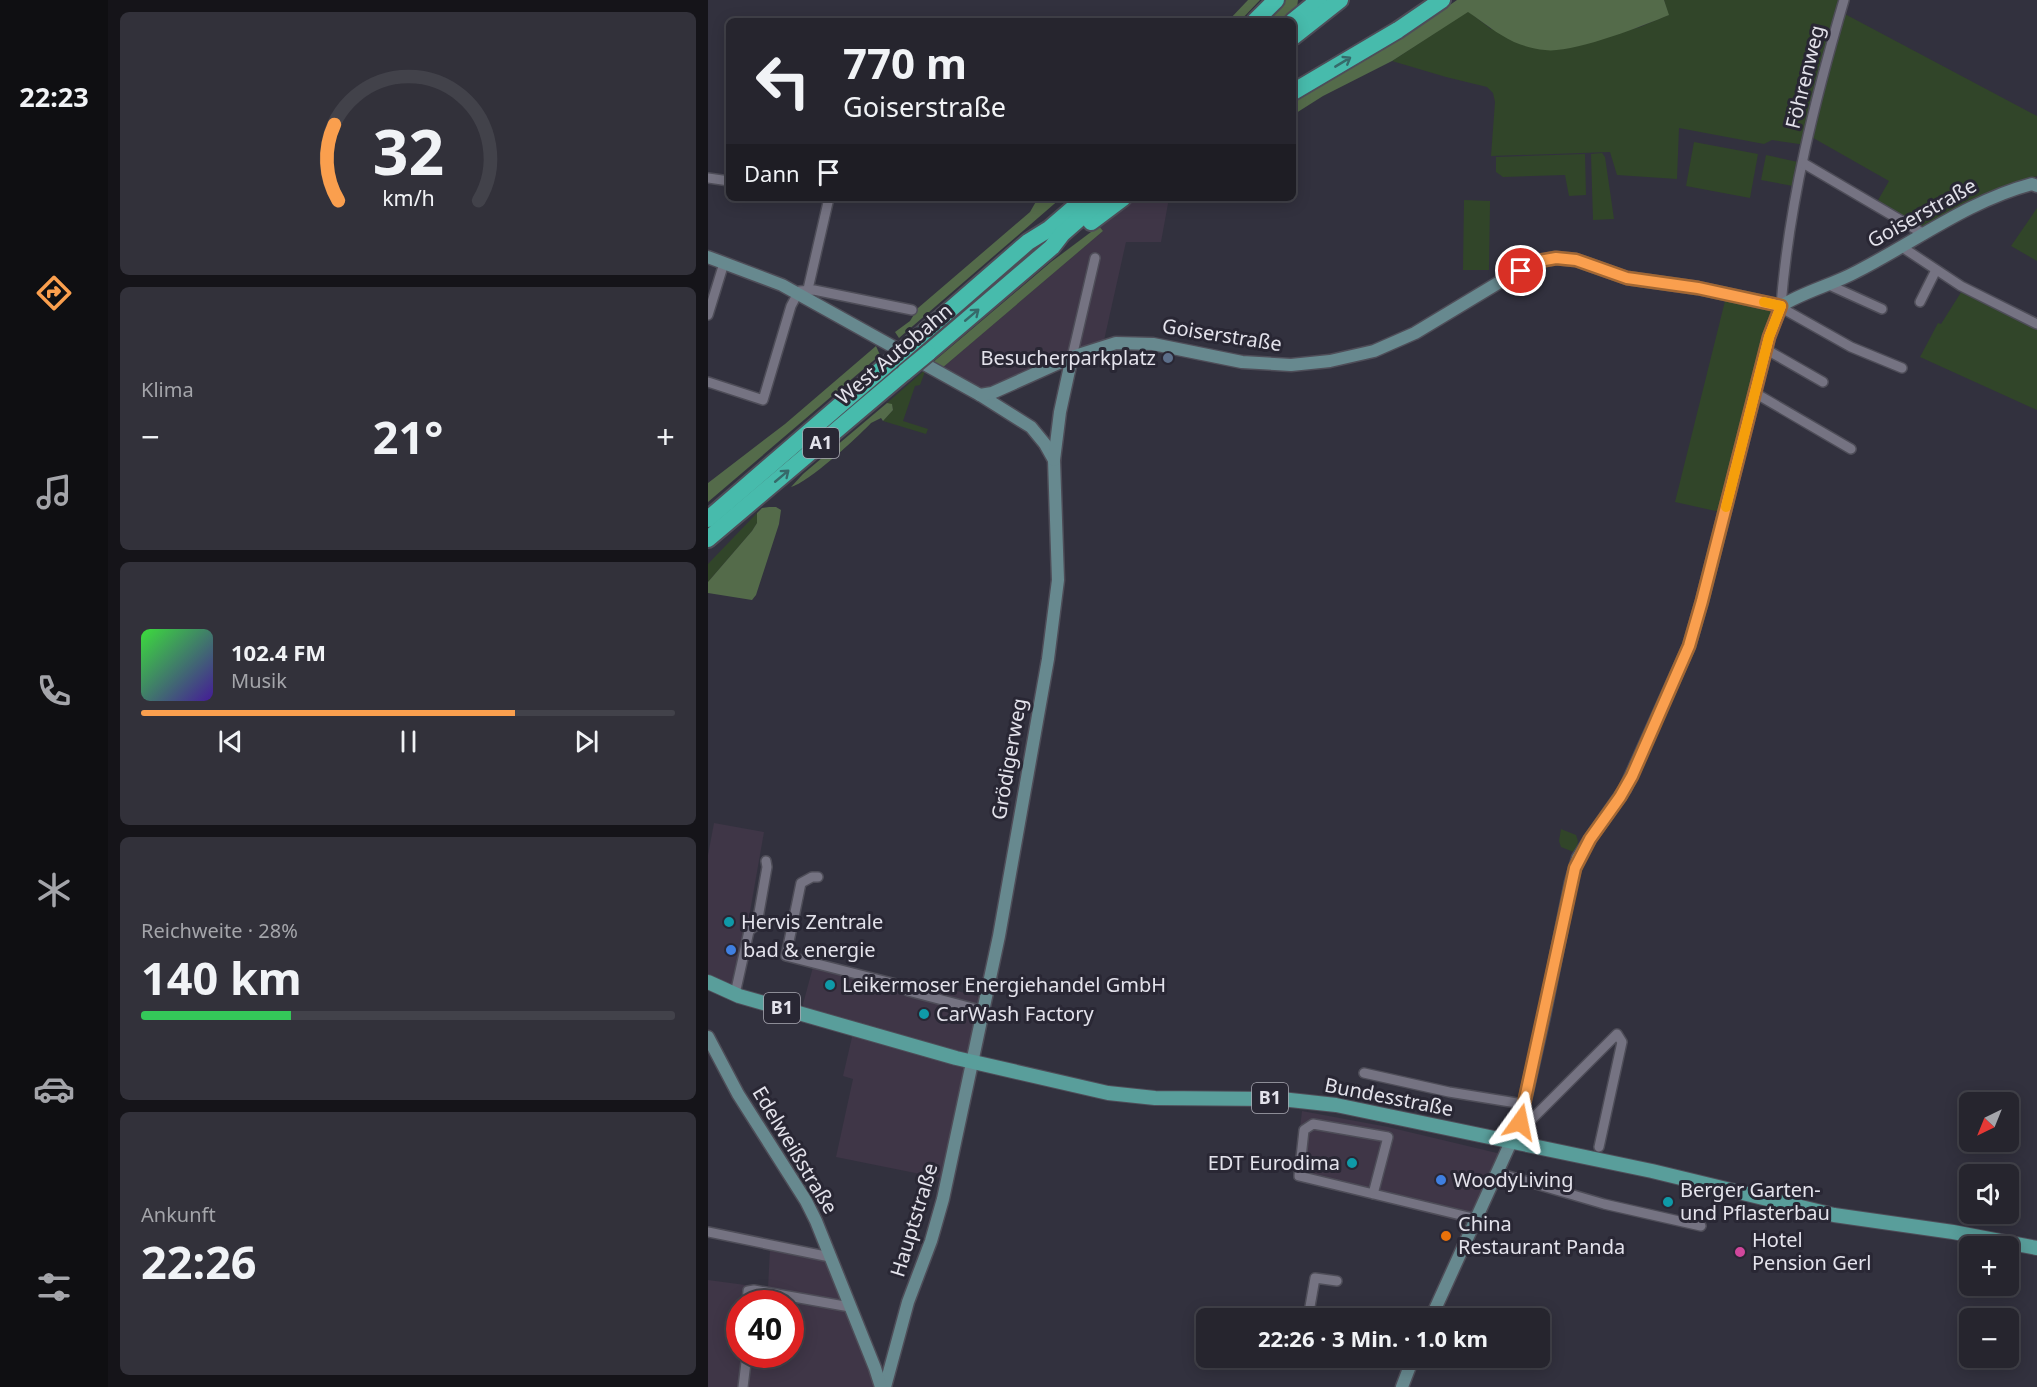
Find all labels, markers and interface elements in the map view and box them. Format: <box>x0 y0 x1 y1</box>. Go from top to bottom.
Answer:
street label: Föhrenweg <box>1779 22 1830 131</box>
text: 770 m <box>843 34 967 91</box>
icon: left <box>744 42 822 120</box>
one-way arrow <box>1334 55 1351 67</box>
text: 22:23 <box>19 78 89 115</box>
text: Goiserstraße <box>843 88 1006 125</box>
text: 32 <box>372 108 444 193</box>
icon: arrive <box>812 156 845 189</box>
text: Dann <box>744 158 800 188</box>
street label: Goiserstraße <box>1862 171 1981 254</box>
text: km/h <box>382 183 434 212</box>
pin <box>1495 245 1546 296</box>
icon: arrive <box>1504 254 1537 287</box>
icon: directions <box>33 272 75 314</box>
street label: West Autobahn <box>830 297 958 410</box>
one-way arrow <box>964 308 979 322</box>
street label: Goiserstraße <box>1160 312 1284 357</box>
place label: Besucherparkplatz <box>981 344 1156 371</box>
marker: Besucherparkplatz <box>1161 351 1175 365</box>
text: Klima <box>141 376 194 403</box>
text: 21° <box>373 406 443 467</box>
text: − <box>141 414 160 459</box>
text: + <box>656 414 675 459</box>
road number: A1 <box>803 428 839 458</box>
one-way arrow <box>774 469 789 483</box>
icon: music <box>33 471 75 513</box>
text: 102.4 FM <box>231 637 326 667</box>
text: Musik <box>231 667 287 694</box>
icon: phone <box>33 670 75 712</box>
street label: Grödigerweg <box>985 696 1032 822</box>
icon: previous <box>214 725 247 758</box>
icon: pause <box>392 725 425 758</box>
icon: next <box>570 725 603 758</box>
icon: climate <box>33 869 75 911</box>
place label: Hervis Zentrale <box>741 908 883 935</box>
marker: Hervis Zentrale <box>722 915 736 929</box>
text: Reichweite · 28% <box>141 917 298 944</box>
place label: bad & energie <box>743 936 876 963</box>
marker: bad & energie <box>724 943 738 957</box>
text: 140 km <box>141 947 302 1008</box>
place label: Leikermoser Energiehandel GmbH <box>842 971 1166 998</box>
marker: Leikermoser Energiehandel GmbH <box>823 978 837 992</box>
road number: B1 <box>764 993 800 1023</box>
place label: CarWash Factory <box>936 1000 1094 1027</box>
marker: CarWash Factory <box>917 1007 931 1021</box>
icon: car <box>33 1068 75 1110</box>
street label: Bundesstraße <box>1322 1071 1456 1122</box>
street label: Edelweißstraße <box>747 1081 844 1219</box>
road number: B1 <box>1252 1083 1288 1113</box>
position arrow <box>1488 1090 1552 1154</box>
north arrow <box>1959 1092 2019 1152</box>
map controls <box>1959 1092 2019 1368</box>
place label: EDT Eurodima <box>1208 1149 1340 1176</box>
marker: EDT Eurodima <box>1345 1156 1359 1170</box>
street label: Hauptstraße <box>883 1160 944 1280</box>
button: sound <box>1959 1164 2019 1224</box>
place label: WoodyLiving <box>1453 1166 1574 1193</box>
marker: WoodyLiving <box>1434 1173 1448 1187</box>
place label: Berger Garten- und Pflasterbau <box>1680 1176 1830 1226</box>
marker: Berger Garten- und Pflasterbau <box>1661 1195 1675 1209</box>
text: Ankunft <box>141 1201 216 1228</box>
place label: China Restaurant Panda <box>1458 1210 1625 1260</box>
place label: Hotel Pension Gerl <box>1752 1226 1871 1276</box>
marker: China Restaurant Panda <box>1439 1229 1453 1243</box>
text: 22:26 <box>141 1231 257 1292</box>
button: + <box>1959 1236 2019 1296</box>
marker: Hotel Pension Gerl <box>1733 1245 1747 1259</box>
icon: filters <box>33 1266 75 1308</box>
speed limit sign: 40 <box>726 1290 804 1368</box>
button: − <box>1959 1308 2019 1368</box>
text: 22:26 · 3 Min. · 1.0 km <box>1258 1323 1488 1353</box>

